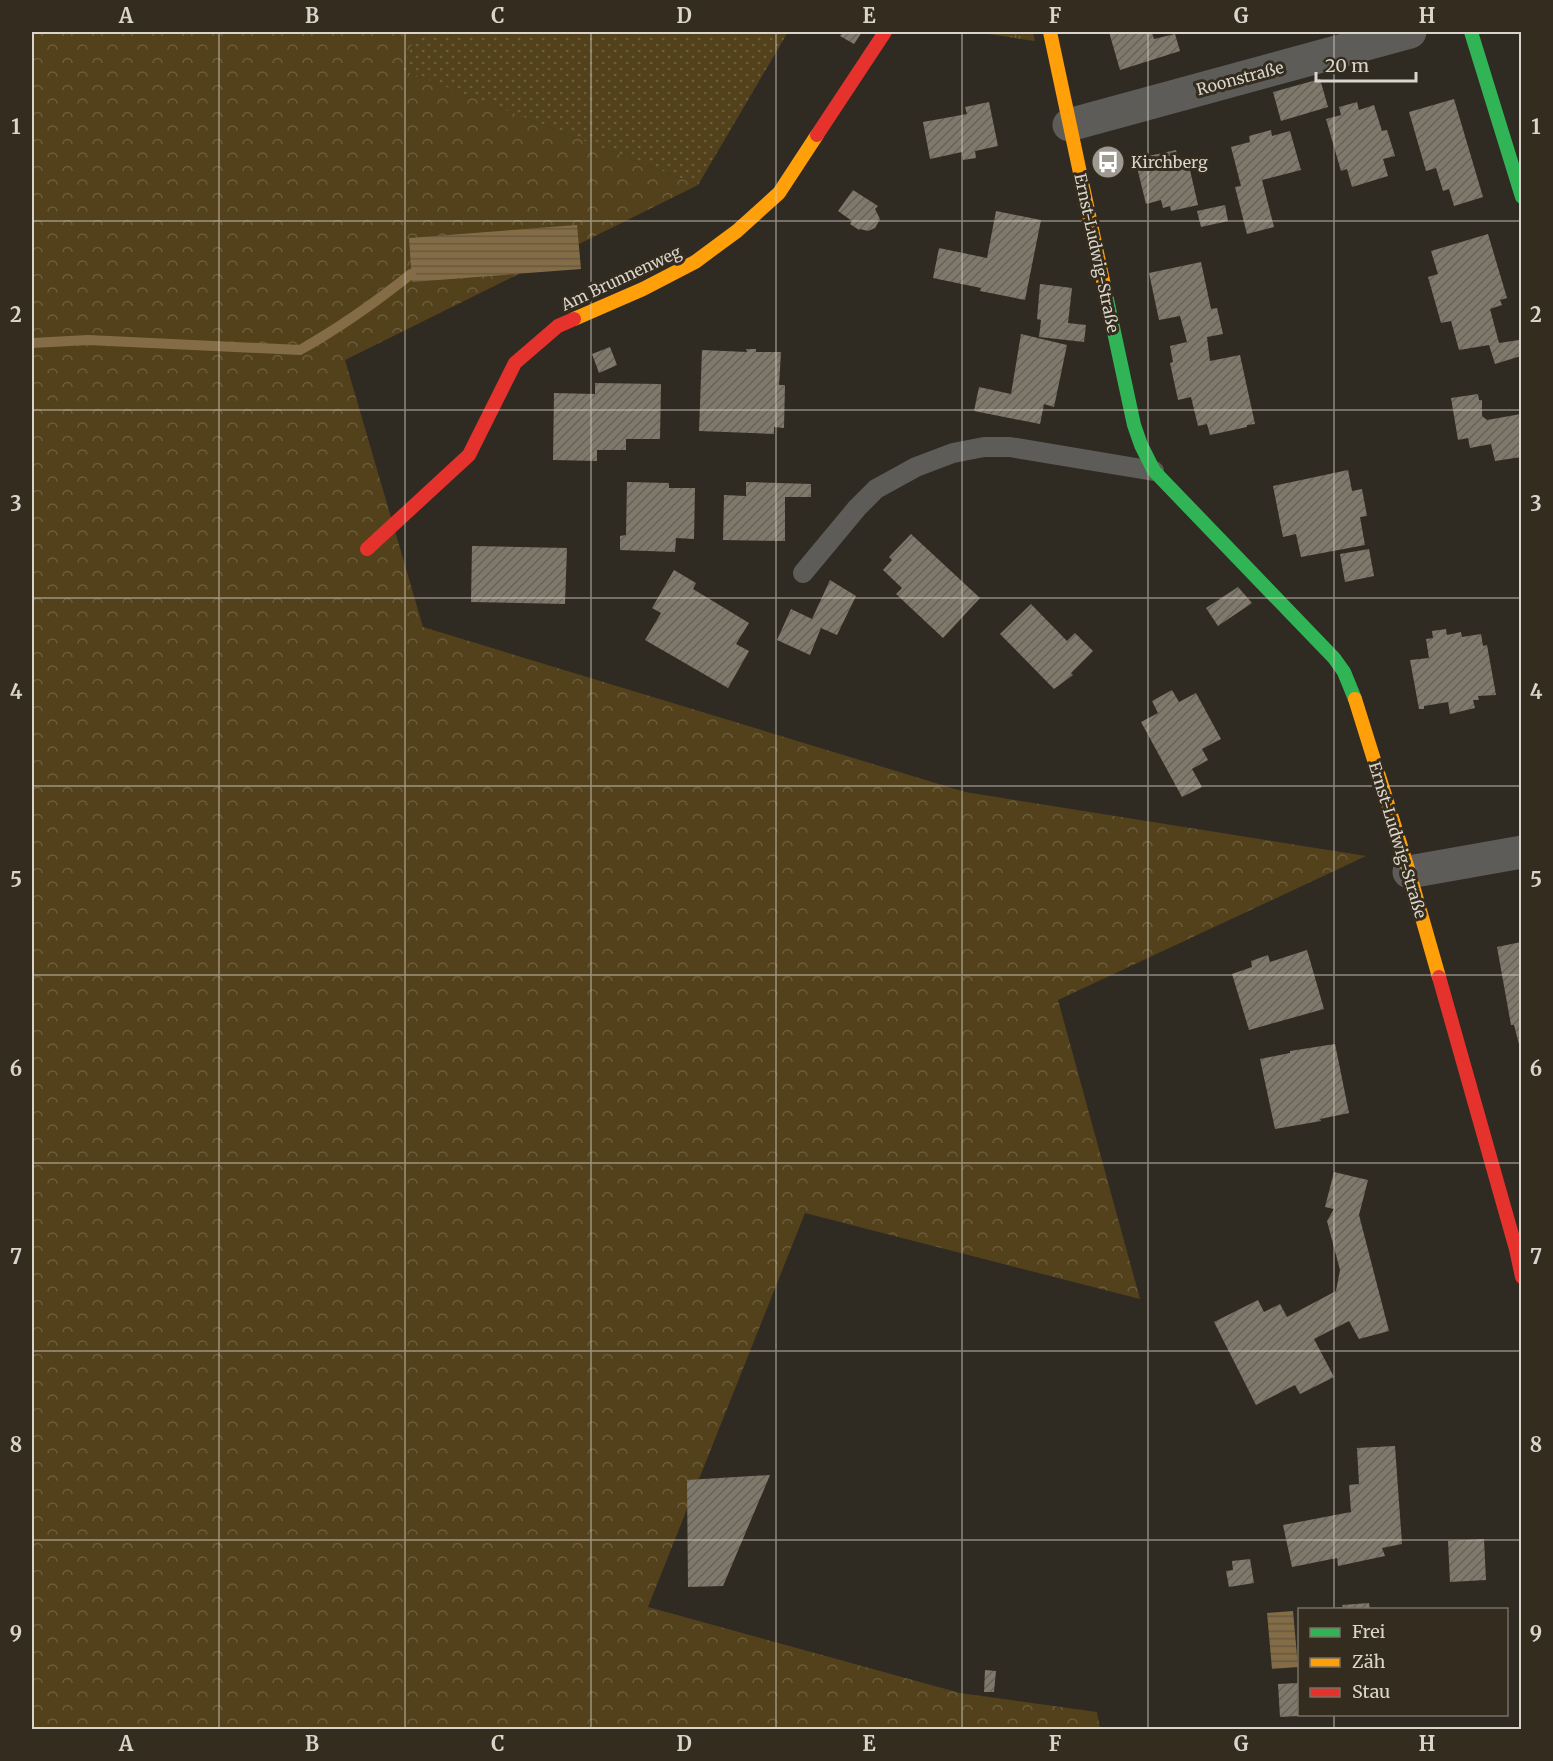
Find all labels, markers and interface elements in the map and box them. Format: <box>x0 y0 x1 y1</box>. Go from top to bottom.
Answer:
text: A <box>118 3 134 28</box>
text: B <box>305 3 319 28</box>
text: C <box>491 3 505 28</box>
text: D <box>676 3 692 28</box>
text: E <box>862 3 876 28</box>
text: F <box>1049 3 1062 28</box>
text: G <box>1234 3 1249 28</box>
text: H <box>1419 3 1435 28</box>
scale bar <box>1316 45 1416 83</box>
text: 20 m <box>1325 54 1369 77</box>
street label: Roonstraße <box>1194 57 1286 99</box>
text: 1 <box>11 114 21 139</box>
text: 1 <box>1531 114 1541 139</box>
bus stop icon: Kirchberg <box>1090 144 1126 180</box>
place label: Kirchberg <box>1131 152 1208 172</box>
street label: Ernst-Ludwig-Straße <box>1070 171 1124 335</box>
street label: Am Brunnenweg <box>557 241 685 315</box>
text: 2 <box>10 302 22 327</box>
text: 2 <box>1530 302 1542 327</box>
text: 3 <box>10 491 22 516</box>
text: 3 <box>1530 491 1542 516</box>
text: 4 <box>10 679 23 704</box>
text: 4 <box>1530 679 1543 704</box>
street label: Ernst-Ludwig-Straße <box>1365 759 1431 921</box>
text: 5 <box>10 867 22 892</box>
text: 5 <box>1530 867 1542 892</box>
text: 6 <box>10 1056 22 1081</box>
text: 6 <box>1530 1056 1542 1081</box>
text: 7 <box>10 1244 22 1269</box>
text: 7 <box>1530 1244 1542 1269</box>
text: 8 <box>10 1432 22 1457</box>
text: 8 <box>1530 1432 1542 1457</box>
legend <box>1298 1608 1508 1716</box>
text: Frei <box>1352 1620 1386 1643</box>
text: 9 <box>10 1621 22 1646</box>
text: 9 <box>1530 1621 1542 1646</box>
text: Zäh <box>1352 1650 1386 1673</box>
text: Stau <box>1352 1680 1390 1703</box>
text: A <box>118 1731 134 1756</box>
text: B <box>305 1731 319 1756</box>
text: C <box>491 1731 505 1756</box>
text: D <box>676 1731 692 1756</box>
text: E <box>862 1731 876 1756</box>
text: F <box>1049 1731 1062 1756</box>
text: G <box>1234 1731 1249 1756</box>
text: H <box>1419 1731 1435 1756</box>

